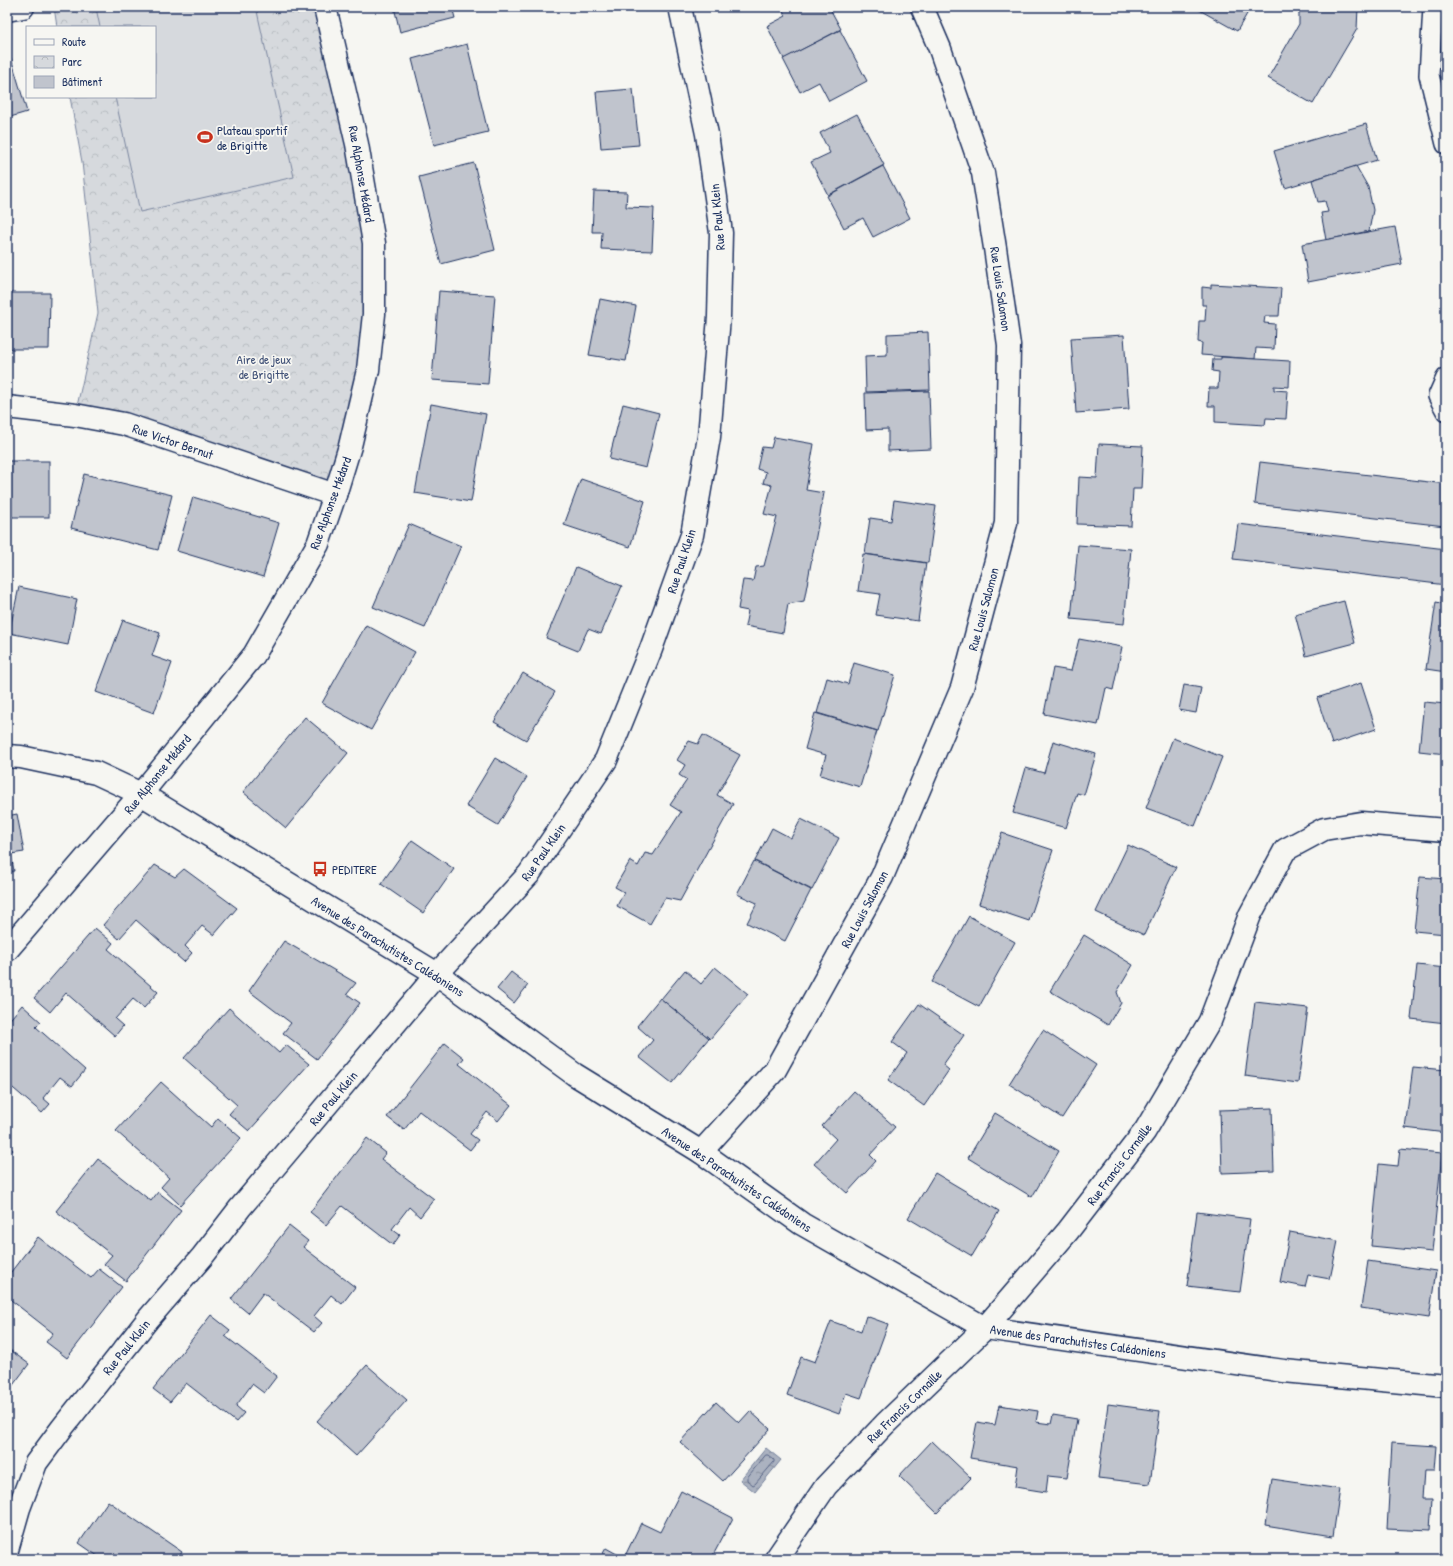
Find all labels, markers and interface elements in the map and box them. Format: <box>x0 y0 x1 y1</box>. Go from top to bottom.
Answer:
legend <box>26 26 156 98</box>
text: Route <box>62 33 86 50</box>
text: Parc <box>62 53 82 70</box>
text: Bâtiment <box>62 73 103 90</box>
place label: Plateau sportif de Brigitte <box>217 121 288 154</box>
street label: Rue Alphonse Médard <box>345 124 379 224</box>
sports icon: Plateau sportif de Brigitte <box>196 128 214 146</box>
street label: Rue Paul Klein <box>705 183 729 251</box>
street label: Rue Louis Salomon <box>986 246 1016 333</box>
park label: Aire de jeux de Brigitte <box>237 350 292 383</box>
street label: Rue Victor Bernut <box>130 419 216 463</box>
street label: Rue Alphonse Médard <box>305 454 355 552</box>
street label: Rue Paul Klein <box>662 526 700 595</box>
street label: Rue Louis Salomon <box>963 565 1003 652</box>
street label: Rue Alphonse Médard <box>119 730 195 818</box>
street label: Rue Paul Klein <box>517 820 570 884</box>
bus stop icon: PEDITERE <box>311 860 329 878</box>
place label: PEDITERE <box>332 860 377 878</box>
street label: Rue Louis Salomon <box>836 867 892 951</box>
street label: Avenue des Parachutistes Calédoniens <box>308 891 468 1001</box>
street label: Rue Paul Klein <box>305 1067 361 1129</box>
street label: Rue Francis Cornaille <box>1082 1119 1156 1209</box>
street label: Avenue des Parachutistes Calédoniens <box>658 1122 816 1236</box>
street label: Rue Paul Klein <box>98 1315 154 1378</box>
street label: Avenue des Parachutistes Calédoniens <box>989 1320 1167 1362</box>
street label: Rue Francis Cornaille <box>862 1365 946 1447</box>

